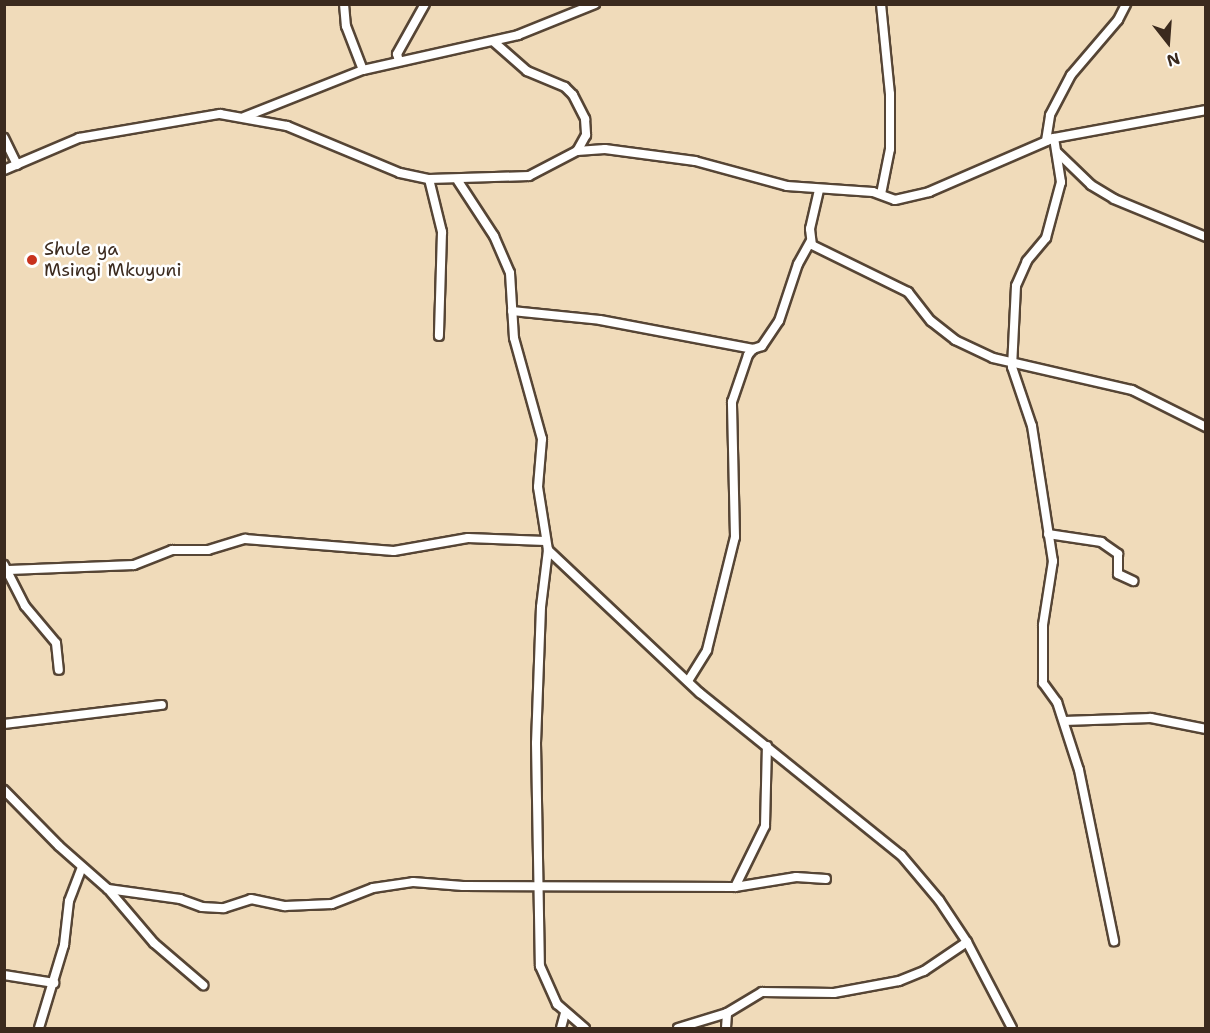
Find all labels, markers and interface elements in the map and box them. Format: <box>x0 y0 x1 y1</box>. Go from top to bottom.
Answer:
north arrow <box>1138 12 1198 72</box>
text: N <box>1164 48 1183 72</box>
place label: Shule ya Msingi Mkuyuni <box>44 239 182 282</box>
marker: Shule ya Msingi Mkuyuni <box>25 253 39 267</box>

